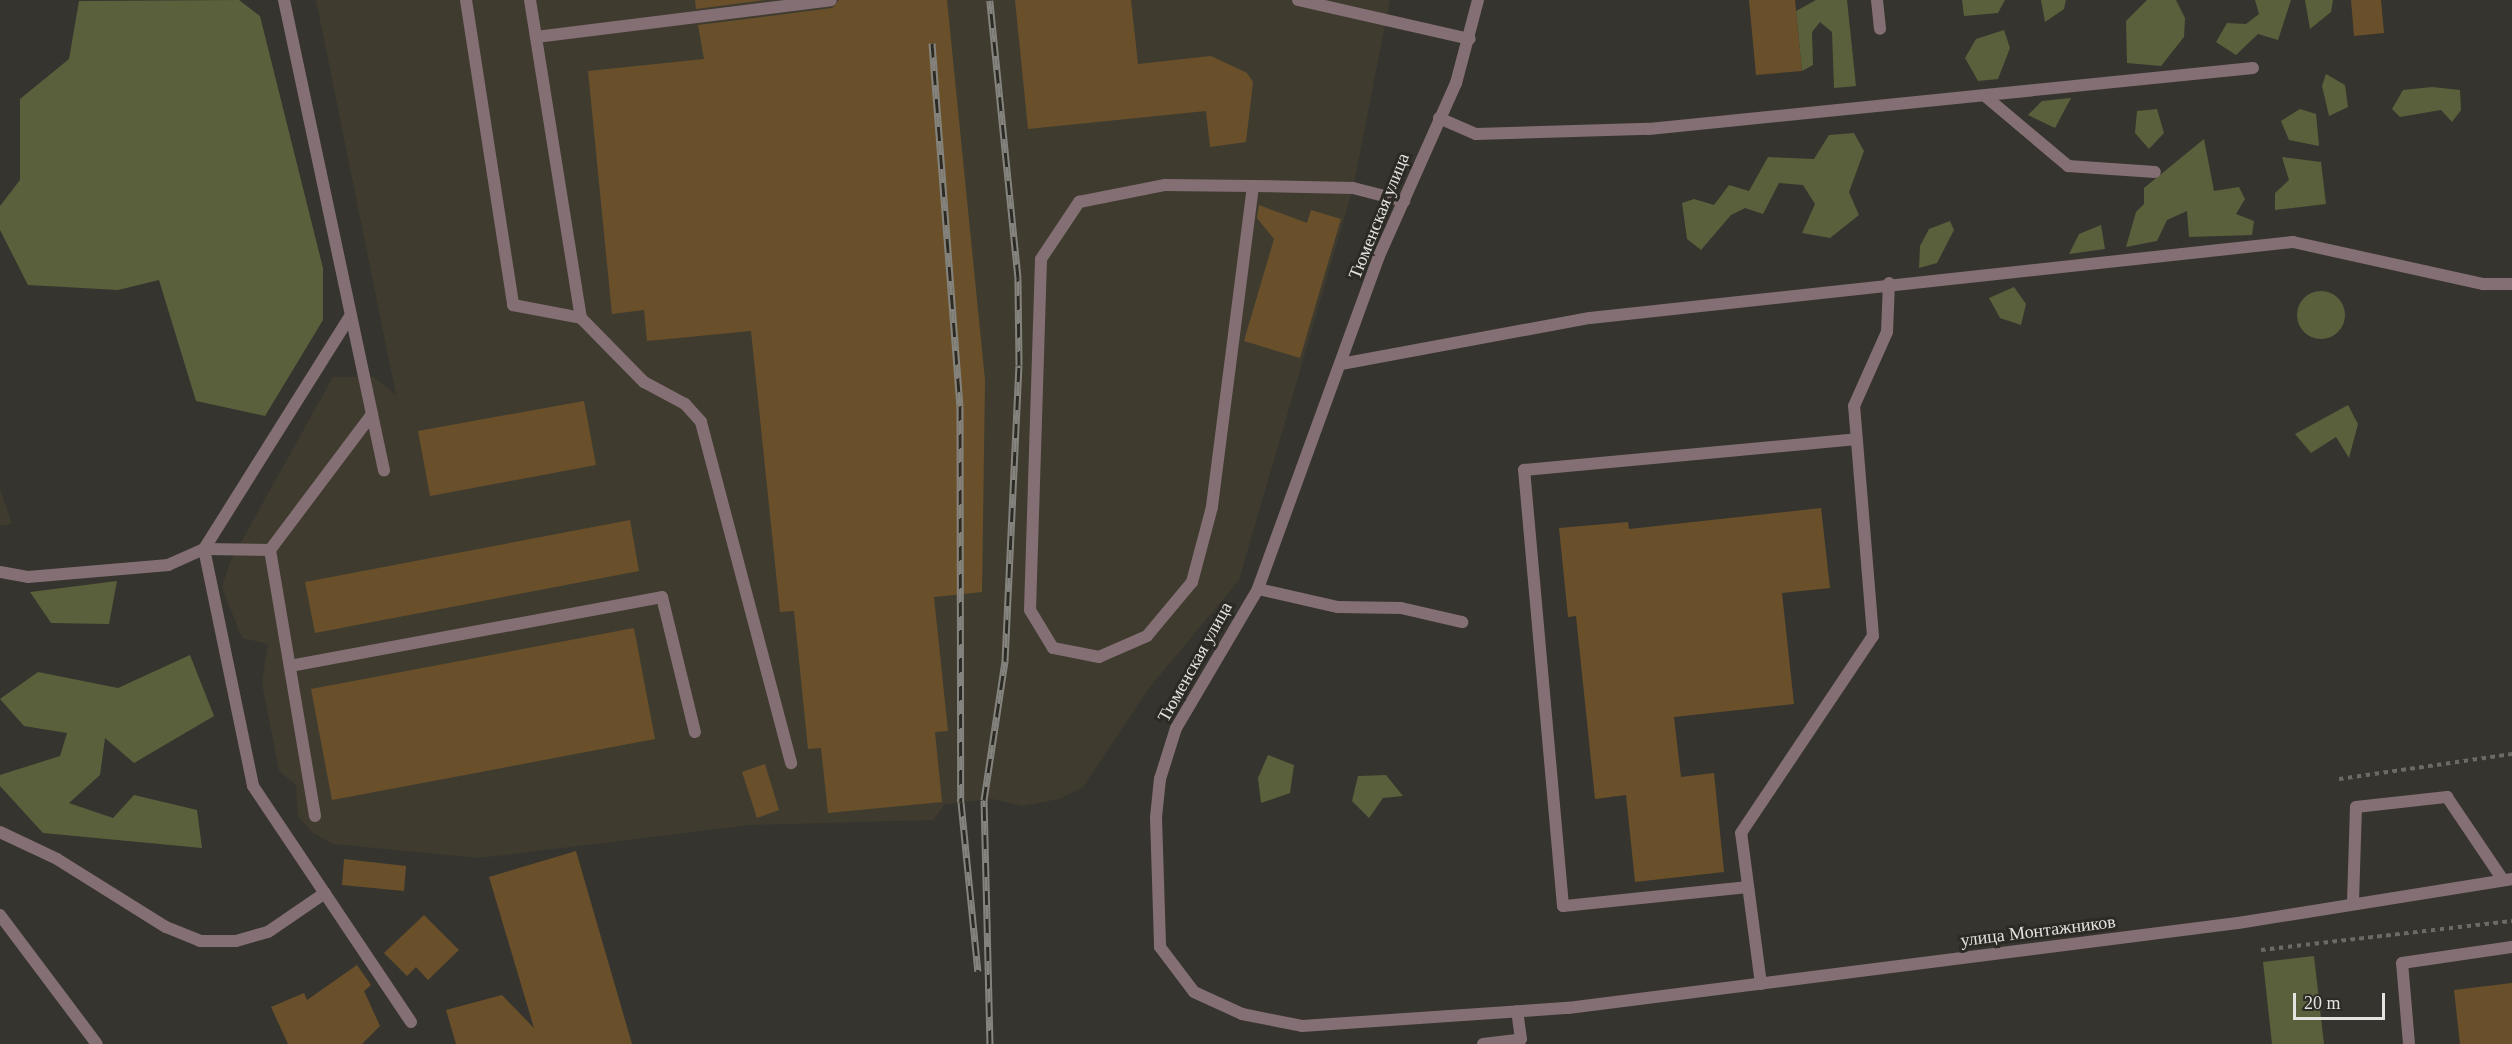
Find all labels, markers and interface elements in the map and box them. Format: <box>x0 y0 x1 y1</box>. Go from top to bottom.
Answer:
street label: Тюменская улица <box>1344 150 1414 282</box>
street label: Тюменская улица <box>1153 598 1237 726</box>
street label: улица Монтажников <box>1959 911 2117 951</box>
scale bar <box>2296 981 2388 1019</box>
text: 20 m <box>2304 993 2341 1013</box>

